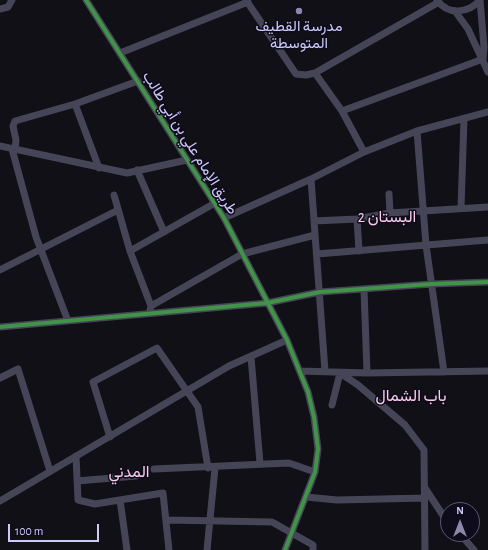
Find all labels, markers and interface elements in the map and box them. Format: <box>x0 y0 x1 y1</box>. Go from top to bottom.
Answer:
marker: مدرسة القطيف المتوسطة <box>294 6 304 16</box>
place label: مدرسة القطيف المتوسطة <box>256 17 342 52</box>
street label: طريق الإمام علي بن أبي طالب <box>138 68 242 218</box>
district label: البستان 2 <box>358 207 416 227</box>
district label: باب الشمال <box>376 386 446 406</box>
district label: المدني <box>109 462 149 482</box>
north arrow <box>440 502 480 542</box>
text: N <box>456 505 464 516</box>
scale bar <box>10 516 101 542</box>
text: 100 m <box>15 525 43 537</box>

